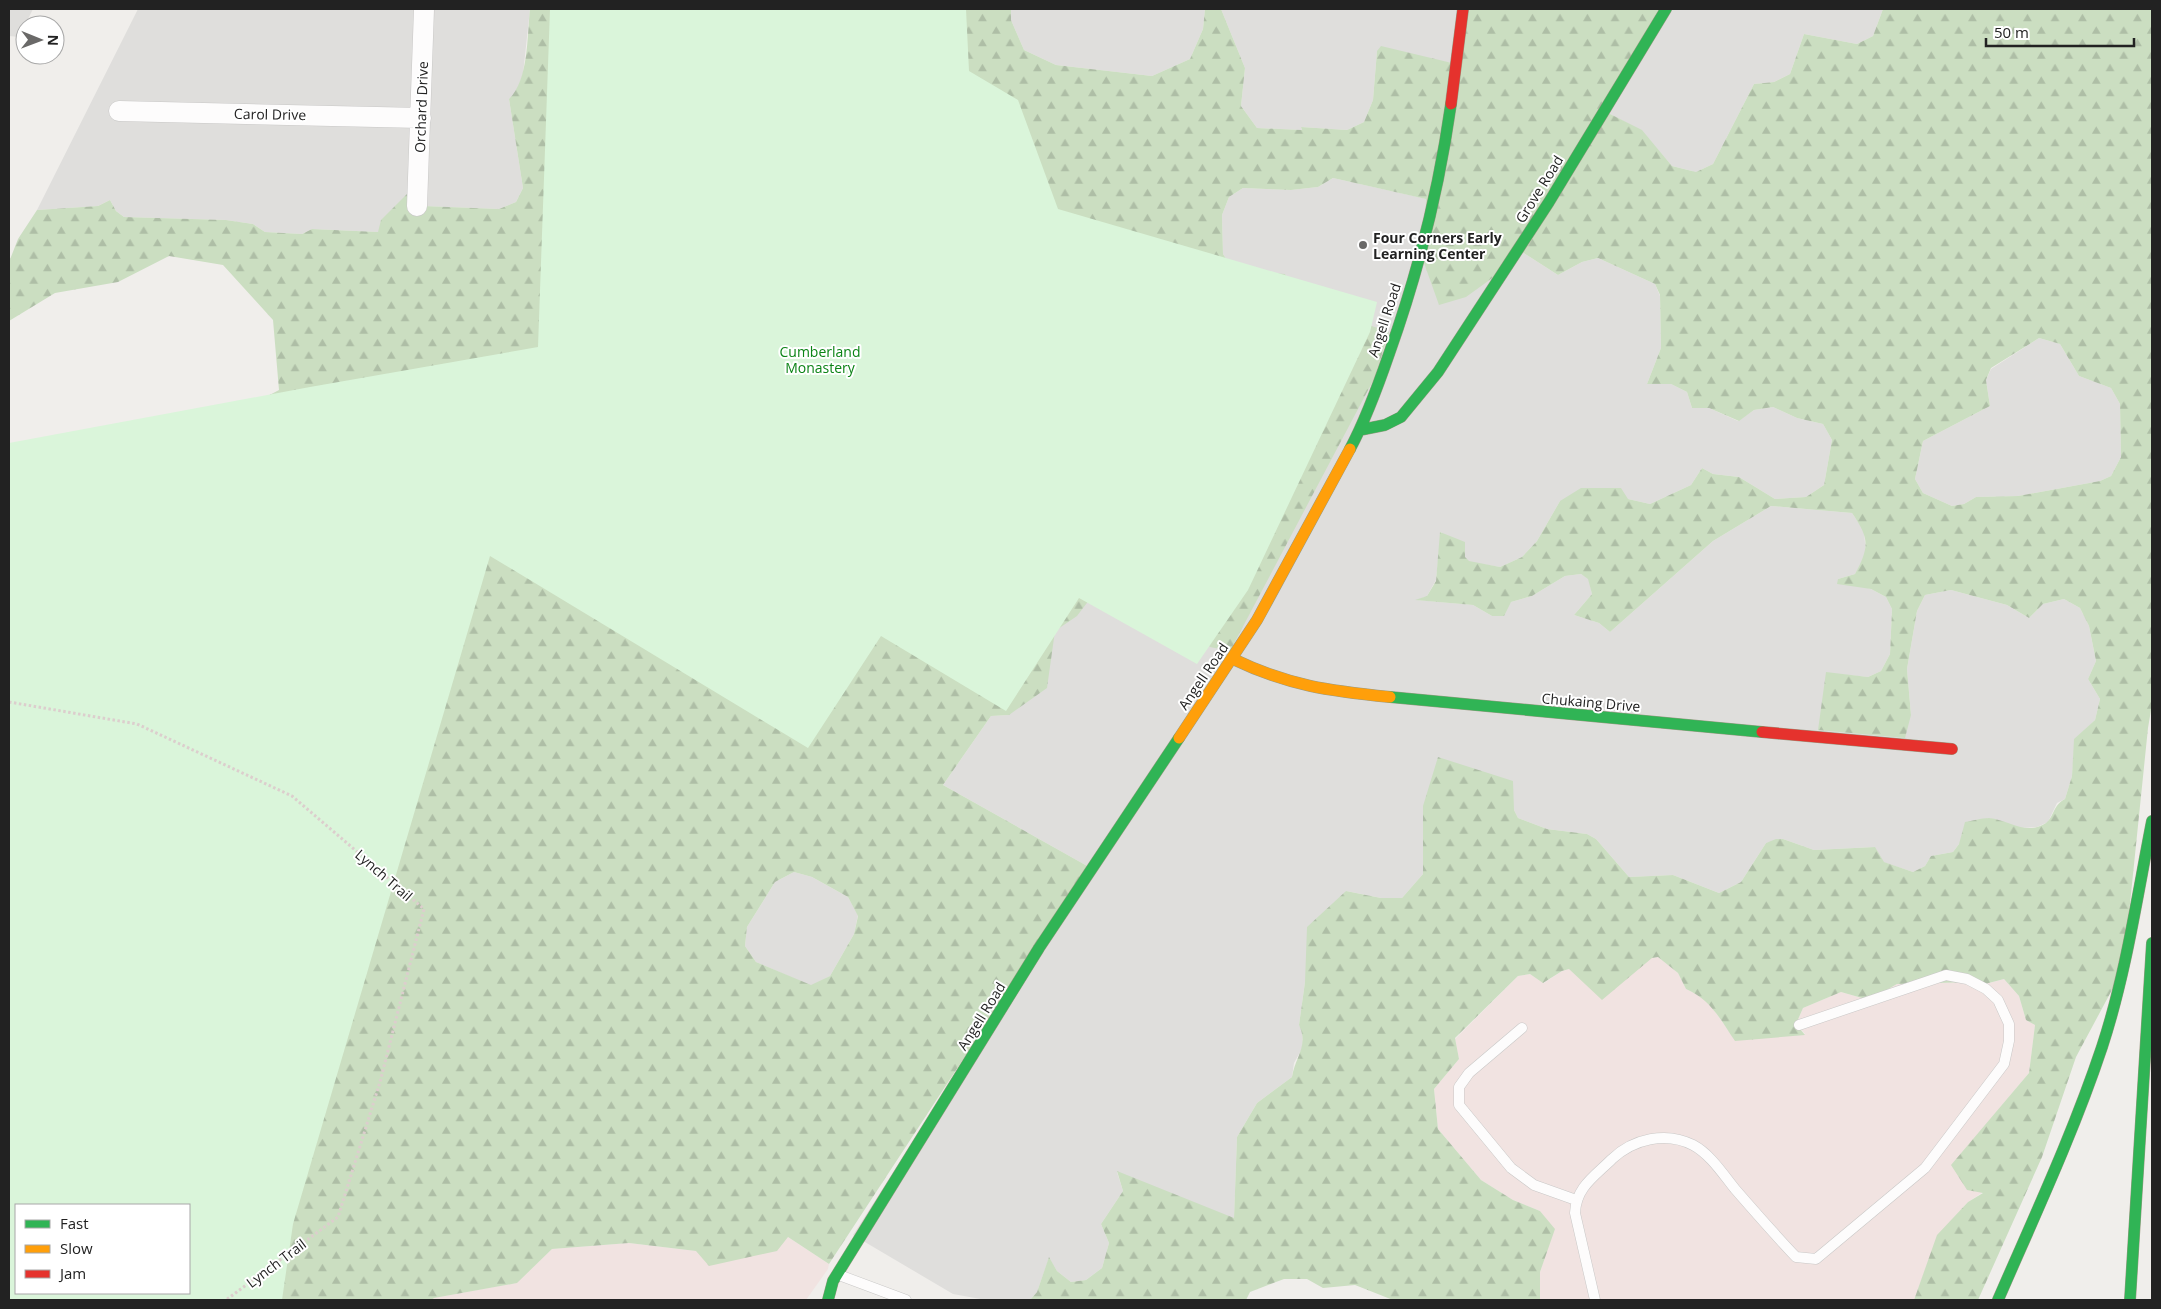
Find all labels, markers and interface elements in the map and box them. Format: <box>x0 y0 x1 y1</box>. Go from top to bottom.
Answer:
north arrow <box>15 15 65 65</box>
scale bar <box>1986 15 2134 47</box>
text: 50 m <box>1994 22 2029 42</box>
text: N <box>44 34 63 46</box>
street label: Orchard Drive <box>410 61 432 153</box>
street label: Carol Drive <box>234 104 306 124</box>
street label: Grove Road <box>1511 152 1567 226</box>
place label: Four Corners Early Learning Center <box>1373 228 1502 263</box>
marker: Four Corners Early Learning Center <box>1357 239 1369 251</box>
street label: Angell Road <box>1363 280 1405 360</box>
park label: Cumberland Monastery <box>780 342 860 377</box>
street label: Angell Road <box>1174 639 1232 713</box>
street label: Chukaing Drive <box>1541 688 1641 716</box>
street label: Lynch Trail <box>351 845 417 905</box>
street label: Angell Road <box>953 978 1009 1054</box>
legend <box>15 1204 190 1294</box>
text: Fast <box>60 1213 89 1233</box>
street label: Lynch Trail <box>242 1234 310 1292</box>
text: Slow <box>60 1238 93 1258</box>
text: Jam <box>58 1263 86 1283</box>

